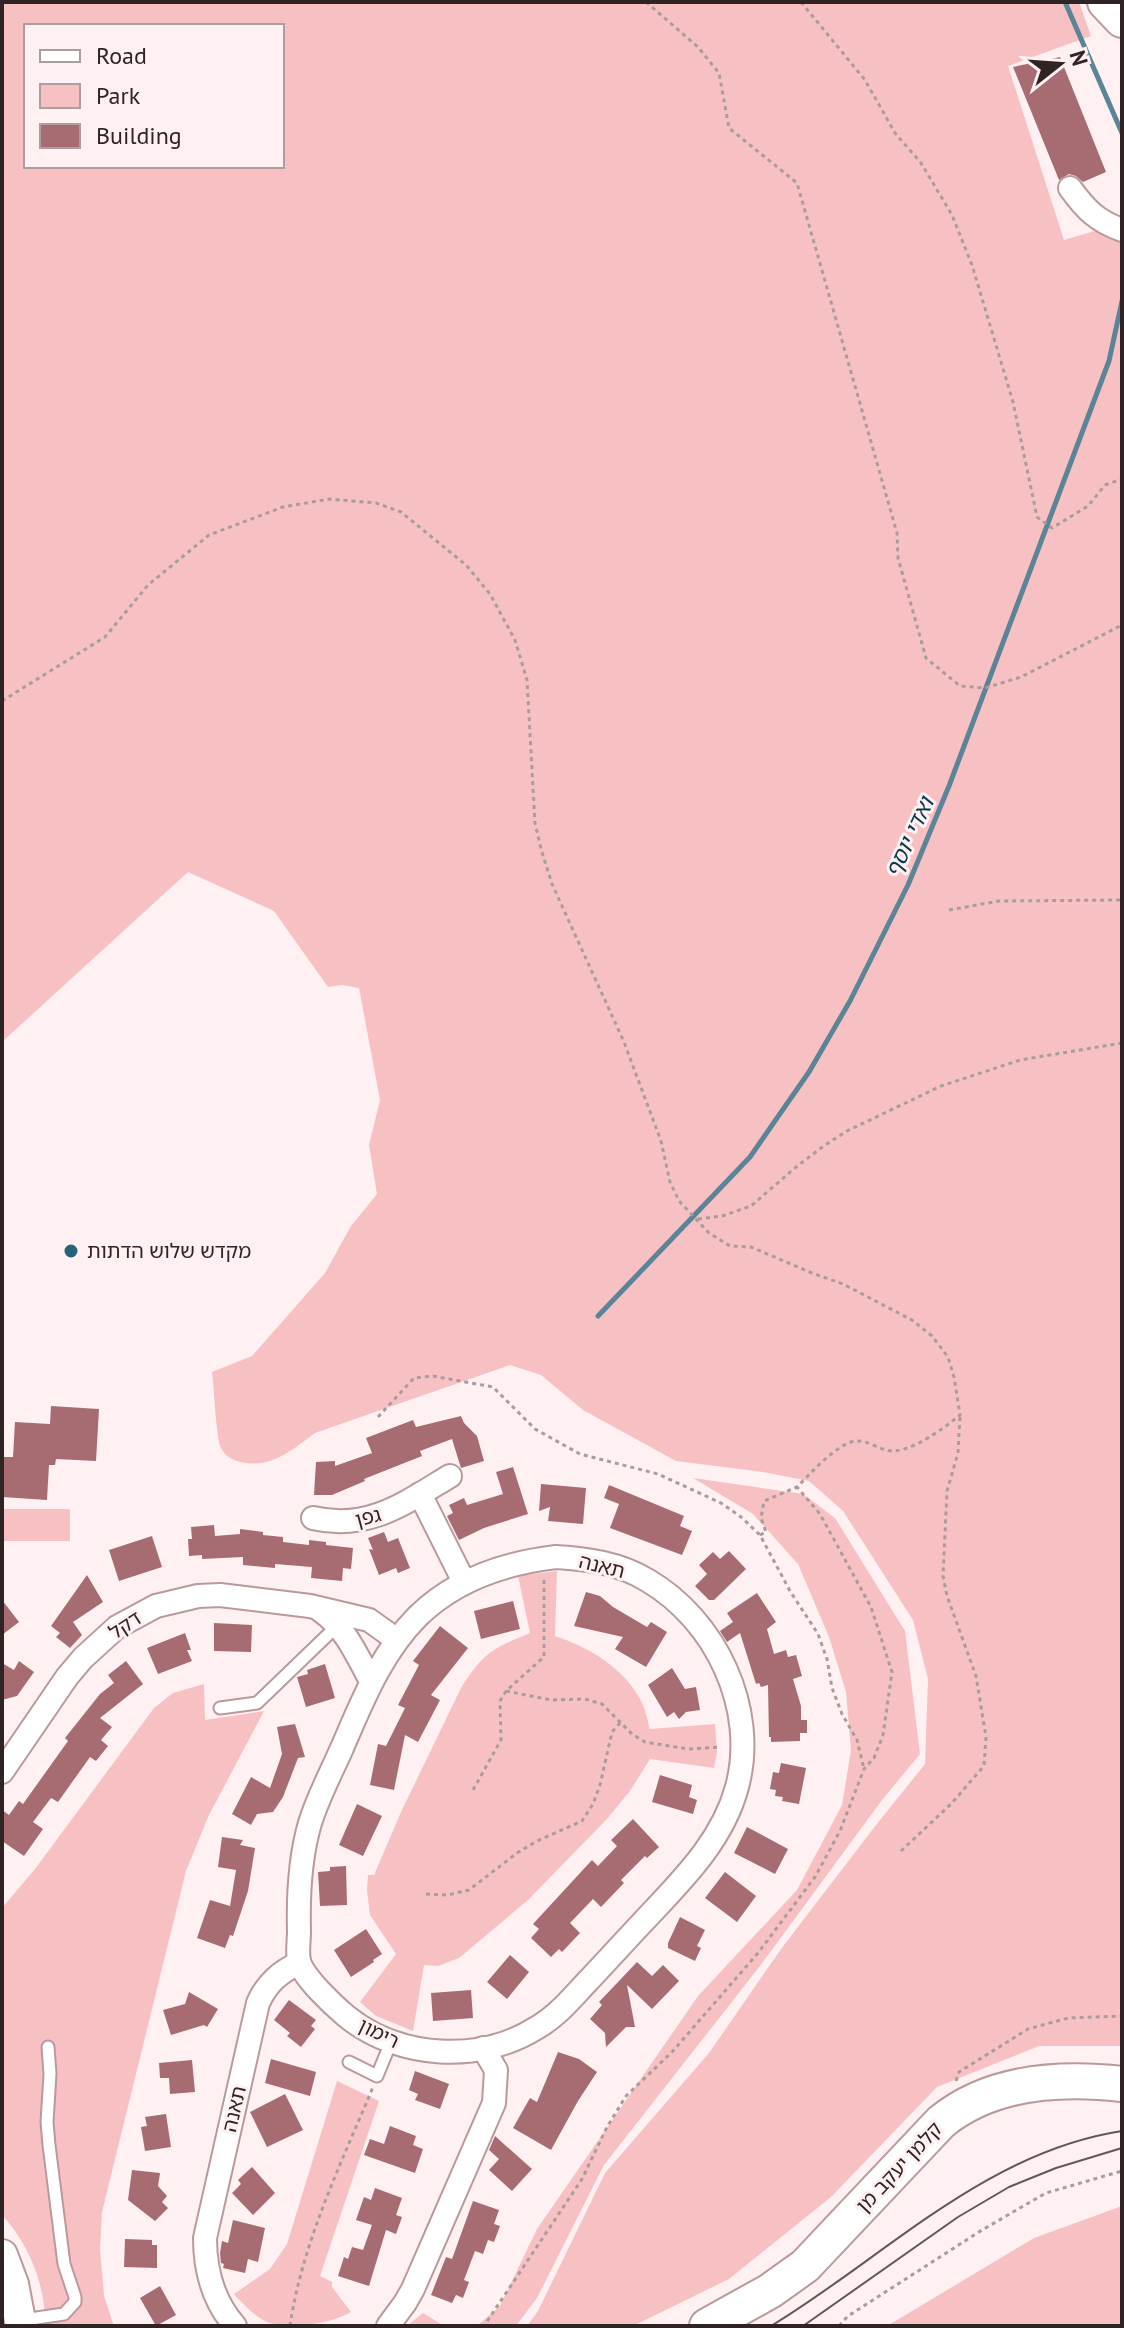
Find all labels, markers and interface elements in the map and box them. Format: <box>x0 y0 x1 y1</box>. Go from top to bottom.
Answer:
legend <box>24 24 284 168</box>
north arrow <box>1020 24 1100 104</box>
text: Road <box>96 40 147 71</box>
text: N <box>1064 47 1095 69</box>
text: Park <box>96 80 141 111</box>
text: Building <box>96 120 182 151</box>
water label: ואדי יוסף <box>878 790 941 881</box>
place label: מקדש שלוש הדתות <box>87 1238 251 1264</box>
marker: מקדש שלוש הדתות <box>62 1242 80 1260</box>
street label: גפן <box>352 1501 384 1533</box>
street label: תאנה <box>576 1548 628 1584</box>
street label: דקל <box>104 1605 146 1645</box>
street label: רימון <box>354 2012 404 2054</box>
street label: תאנה <box>216 2083 252 2135</box>
street label: קלמן יעקב מן <box>850 2116 948 2218</box>

